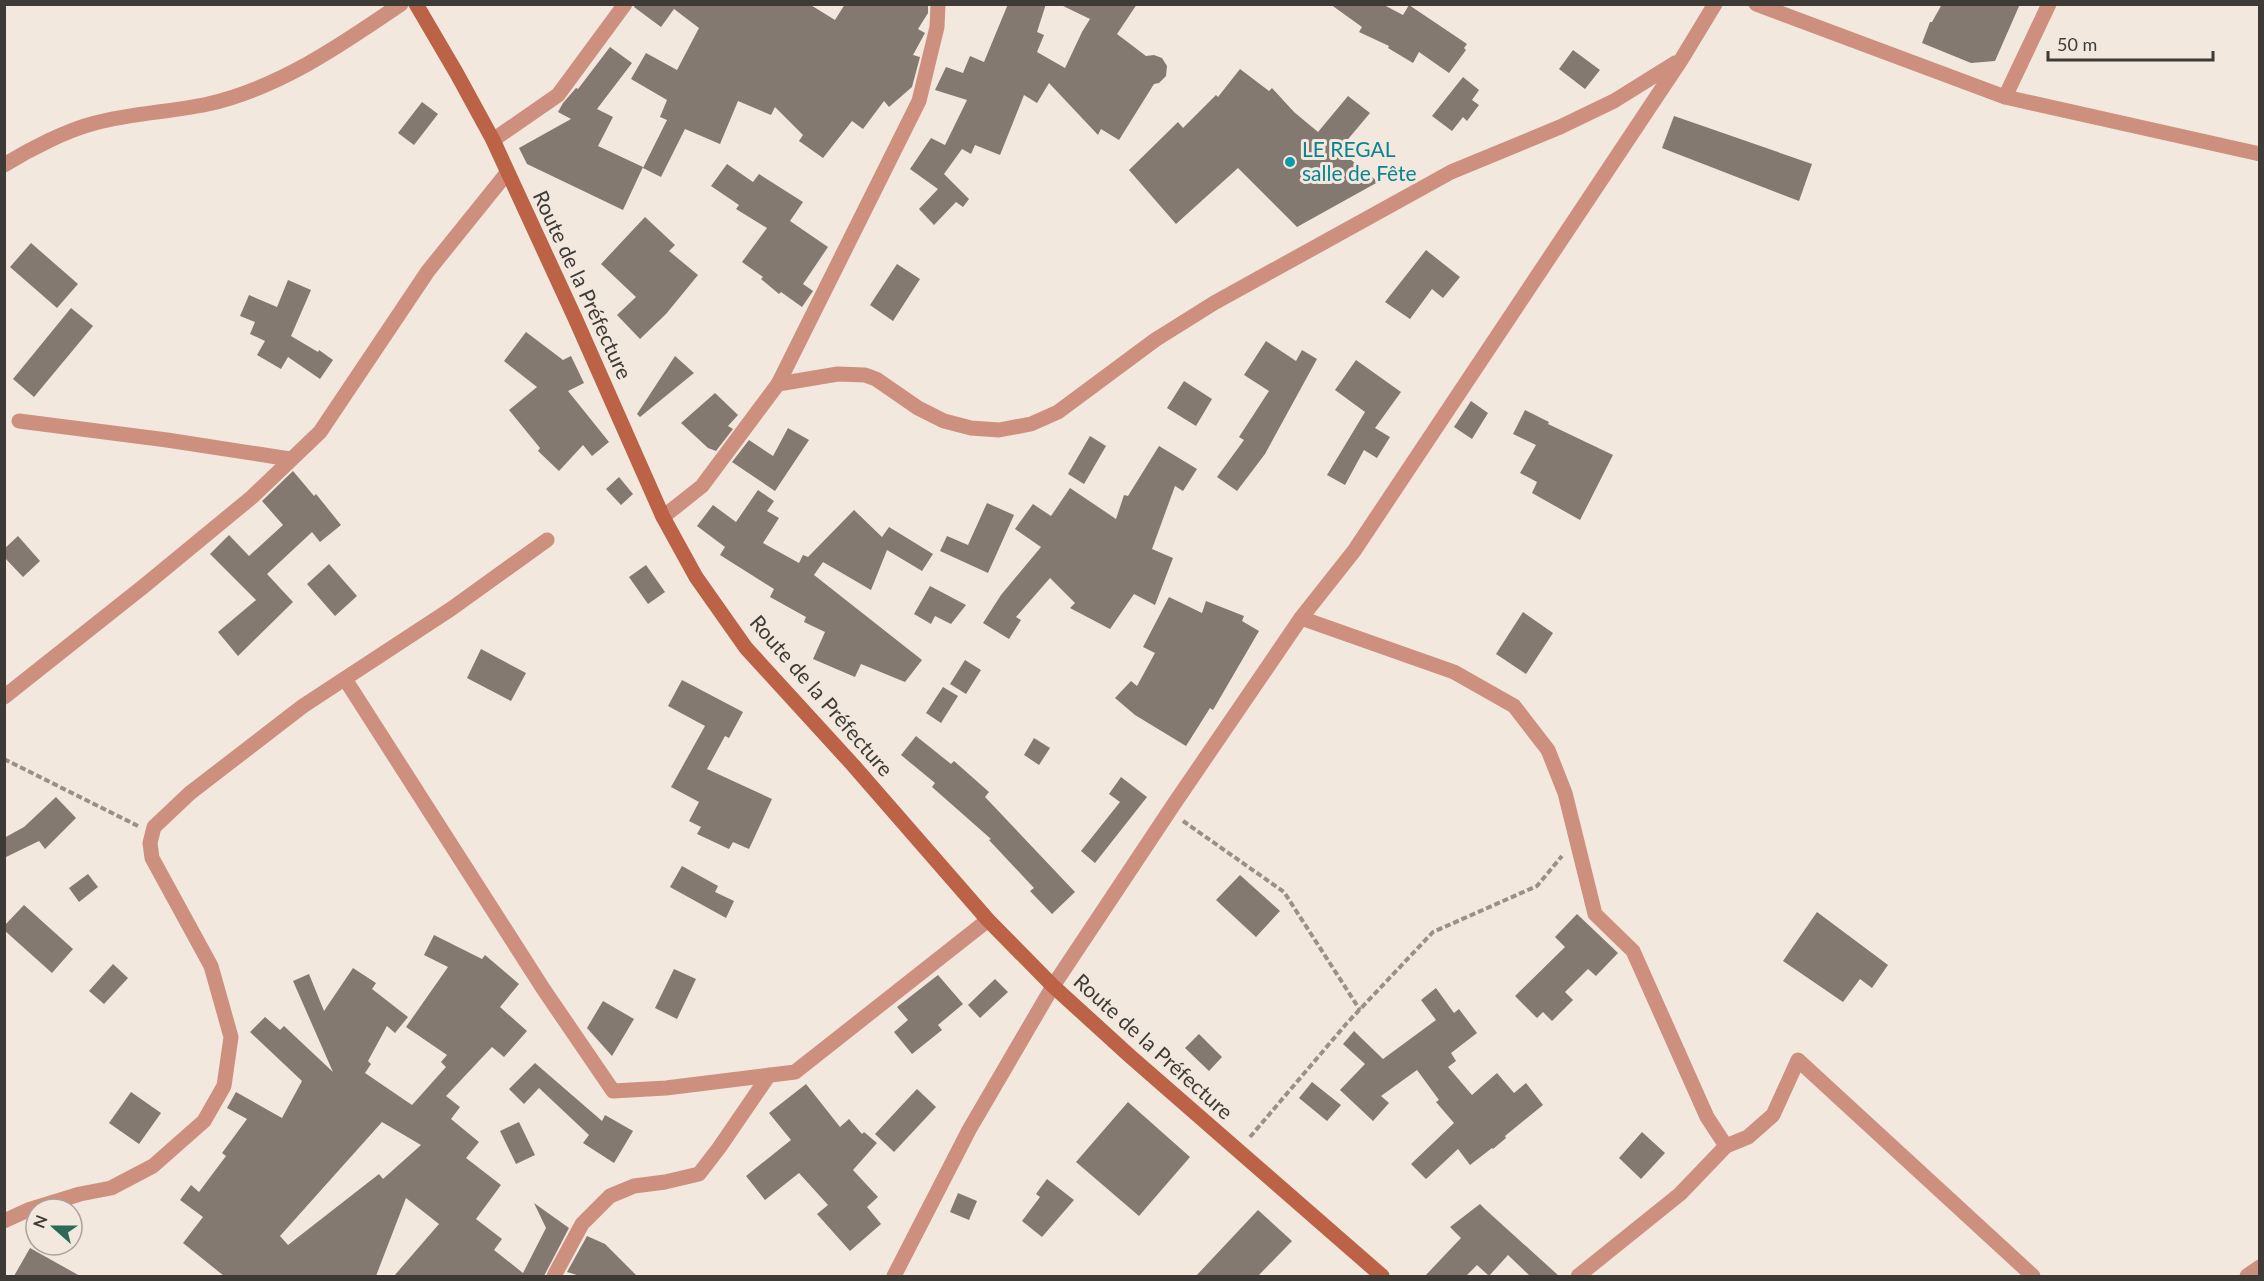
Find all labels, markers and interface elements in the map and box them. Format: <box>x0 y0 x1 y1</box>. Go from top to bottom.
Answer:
scale bar <box>2048 24 2213 62</box>
text: 50 m <box>2057 33 2097 55</box>
place label: LE REGAL salle de Fête <box>1302 136 1417 185</box>
marker: LE REGAL salle de Fête <box>1283 155 1297 169</box>
street label: Route de la Préfecture <box>529 186 638 383</box>
street label: Route de la Préfecture <box>745 609 899 781</box>
street label: Route de la Préfecture <box>1069 968 1239 1124</box>
north arrow <box>24 1197 84 1257</box>
text: N <box>28 1212 51 1231</box>

